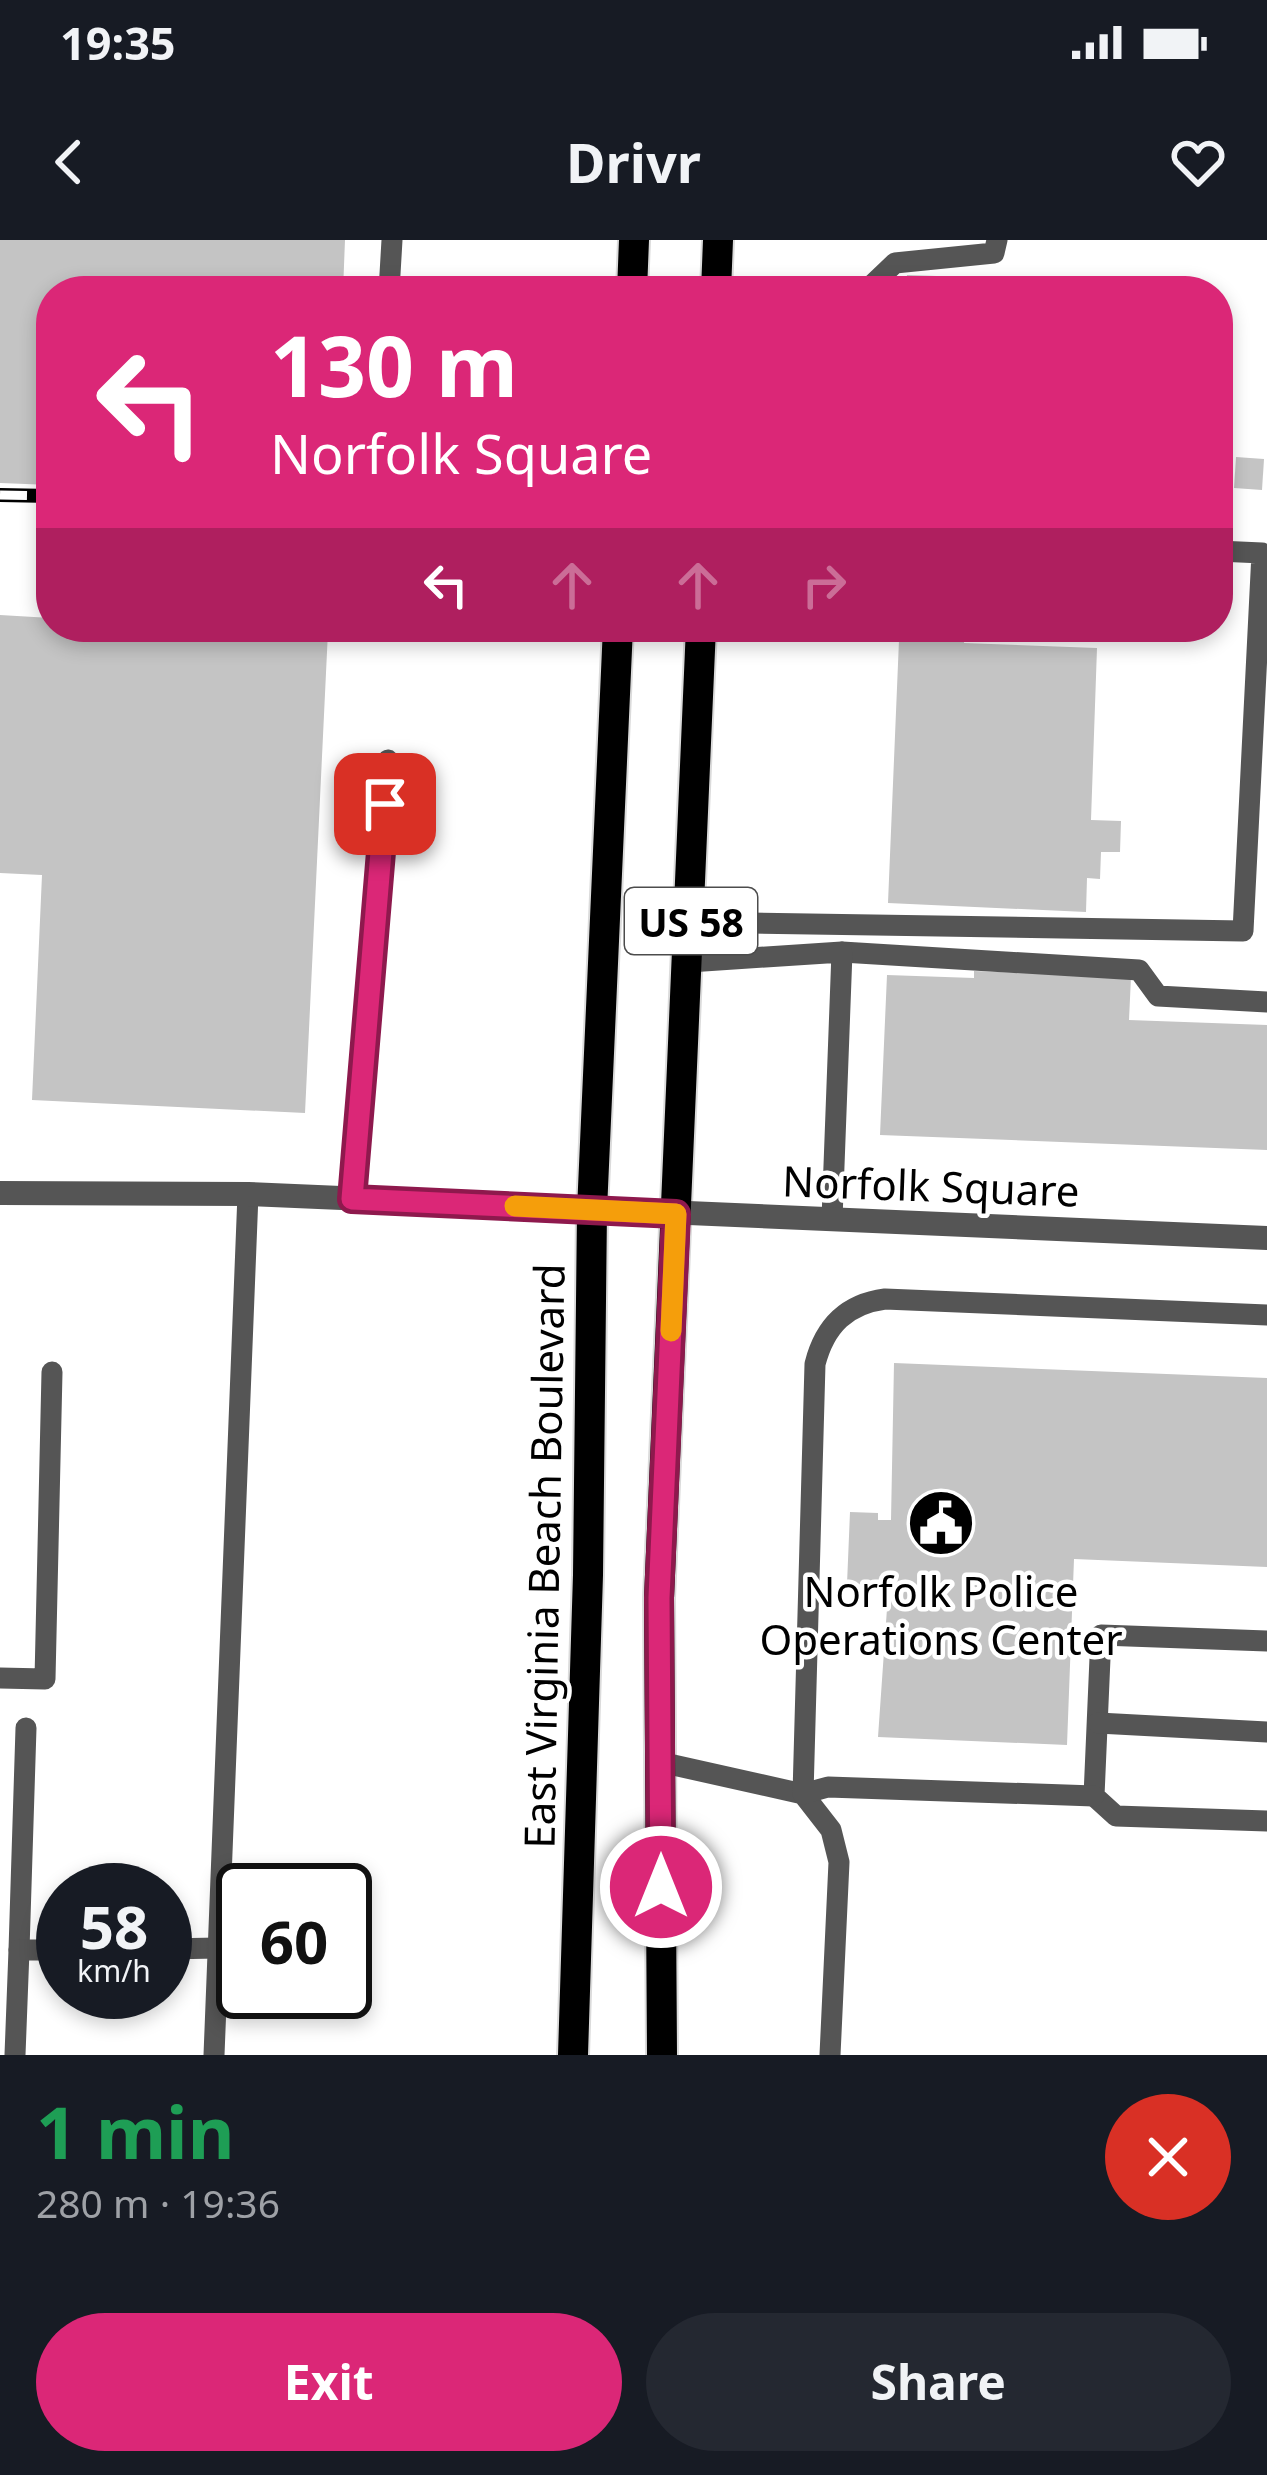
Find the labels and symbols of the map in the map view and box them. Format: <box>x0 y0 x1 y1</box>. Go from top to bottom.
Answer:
pin <box>334 753 436 855</box>
road number: US 58 <box>625 888 757 954</box>
street label: Norfolk Square <box>781 1151 1081 1219</box>
street label: East Virginia Beach Boulevard <box>509 1263 577 1849</box>
public building icon: Norfolk Police Operations Center <box>906 1488 976 1558</box>
place label: Norfolk Police Operations Center <box>759 1562 1123 1667</box>
position arrow <box>598 1824 724 1950</box>
speed limit sign: 60 <box>216 1863 372 2019</box>

